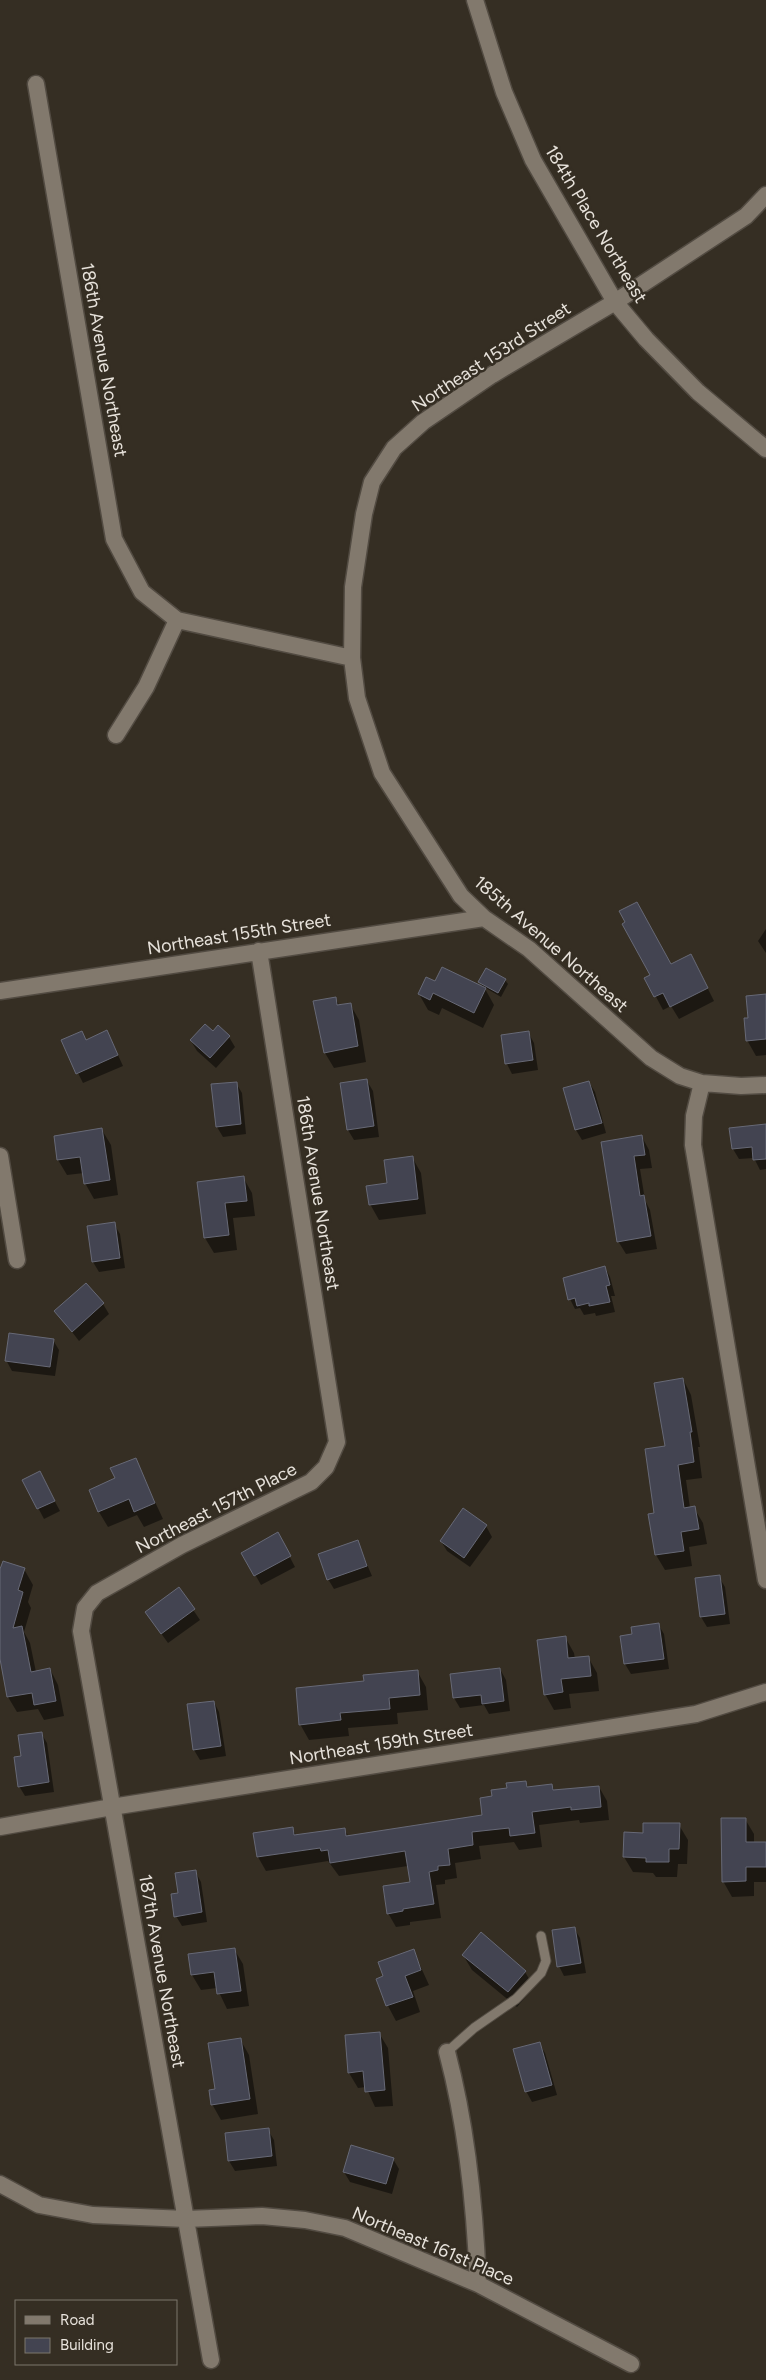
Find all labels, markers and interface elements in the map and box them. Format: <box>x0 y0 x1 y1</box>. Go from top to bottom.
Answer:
street label: 184th Place Northeast <box>540 141 652 307</box>
street label: 186th Avenue Northeast <box>76 261 132 459</box>
street label: Northeast 153rd Street <box>407 297 575 417</box>
street label: 185th Avenue Northeast <box>469 871 633 1017</box>
street label: Northeast 155th Street <box>146 909 333 959</box>
street label: 186th Avenue Northeast <box>292 1094 344 1292</box>
street label: Northeast 157th Place <box>132 1458 300 1558</box>
street label: Northeast 159th Street <box>288 1719 475 1769</box>
street label: 187th Avenue Northeast <box>134 1872 190 2070</box>
street label: Northeast 161st Place <box>349 2202 517 2290</box>
legend <box>15 2300 178 2365</box>
text: Road <box>60 2311 95 2329</box>
text: Building <box>60 2336 114 2354</box>

